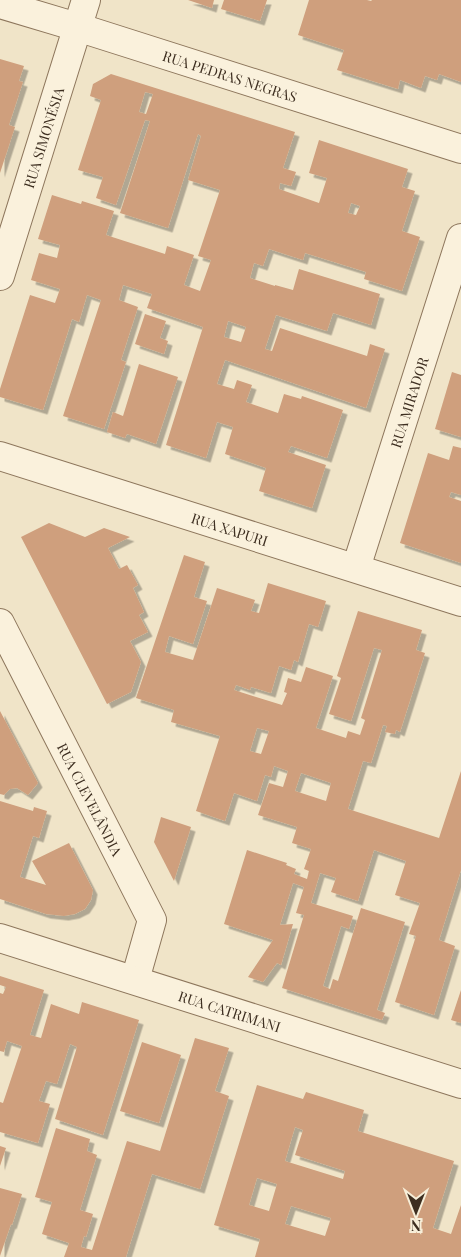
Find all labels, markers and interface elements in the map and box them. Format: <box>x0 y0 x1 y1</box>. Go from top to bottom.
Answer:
street label: RUA PEDRAS NEGRAS <box>161 45 300 106</box>
street label: RUA SIMONÉSIA <box>18 85 68 190</box>
street label: RUA MIRADOR <box>385 353 432 450</box>
street label: RUA XAPURI <box>189 508 271 550</box>
street label: RUA CLEVELÂNDIA <box>53 740 127 859</box>
street label: RUA CATRIMANI <box>176 986 283 1036</box>
north arrow <box>391 1187 441 1237</box>
text: N <box>411 1216 421 1235</box>

